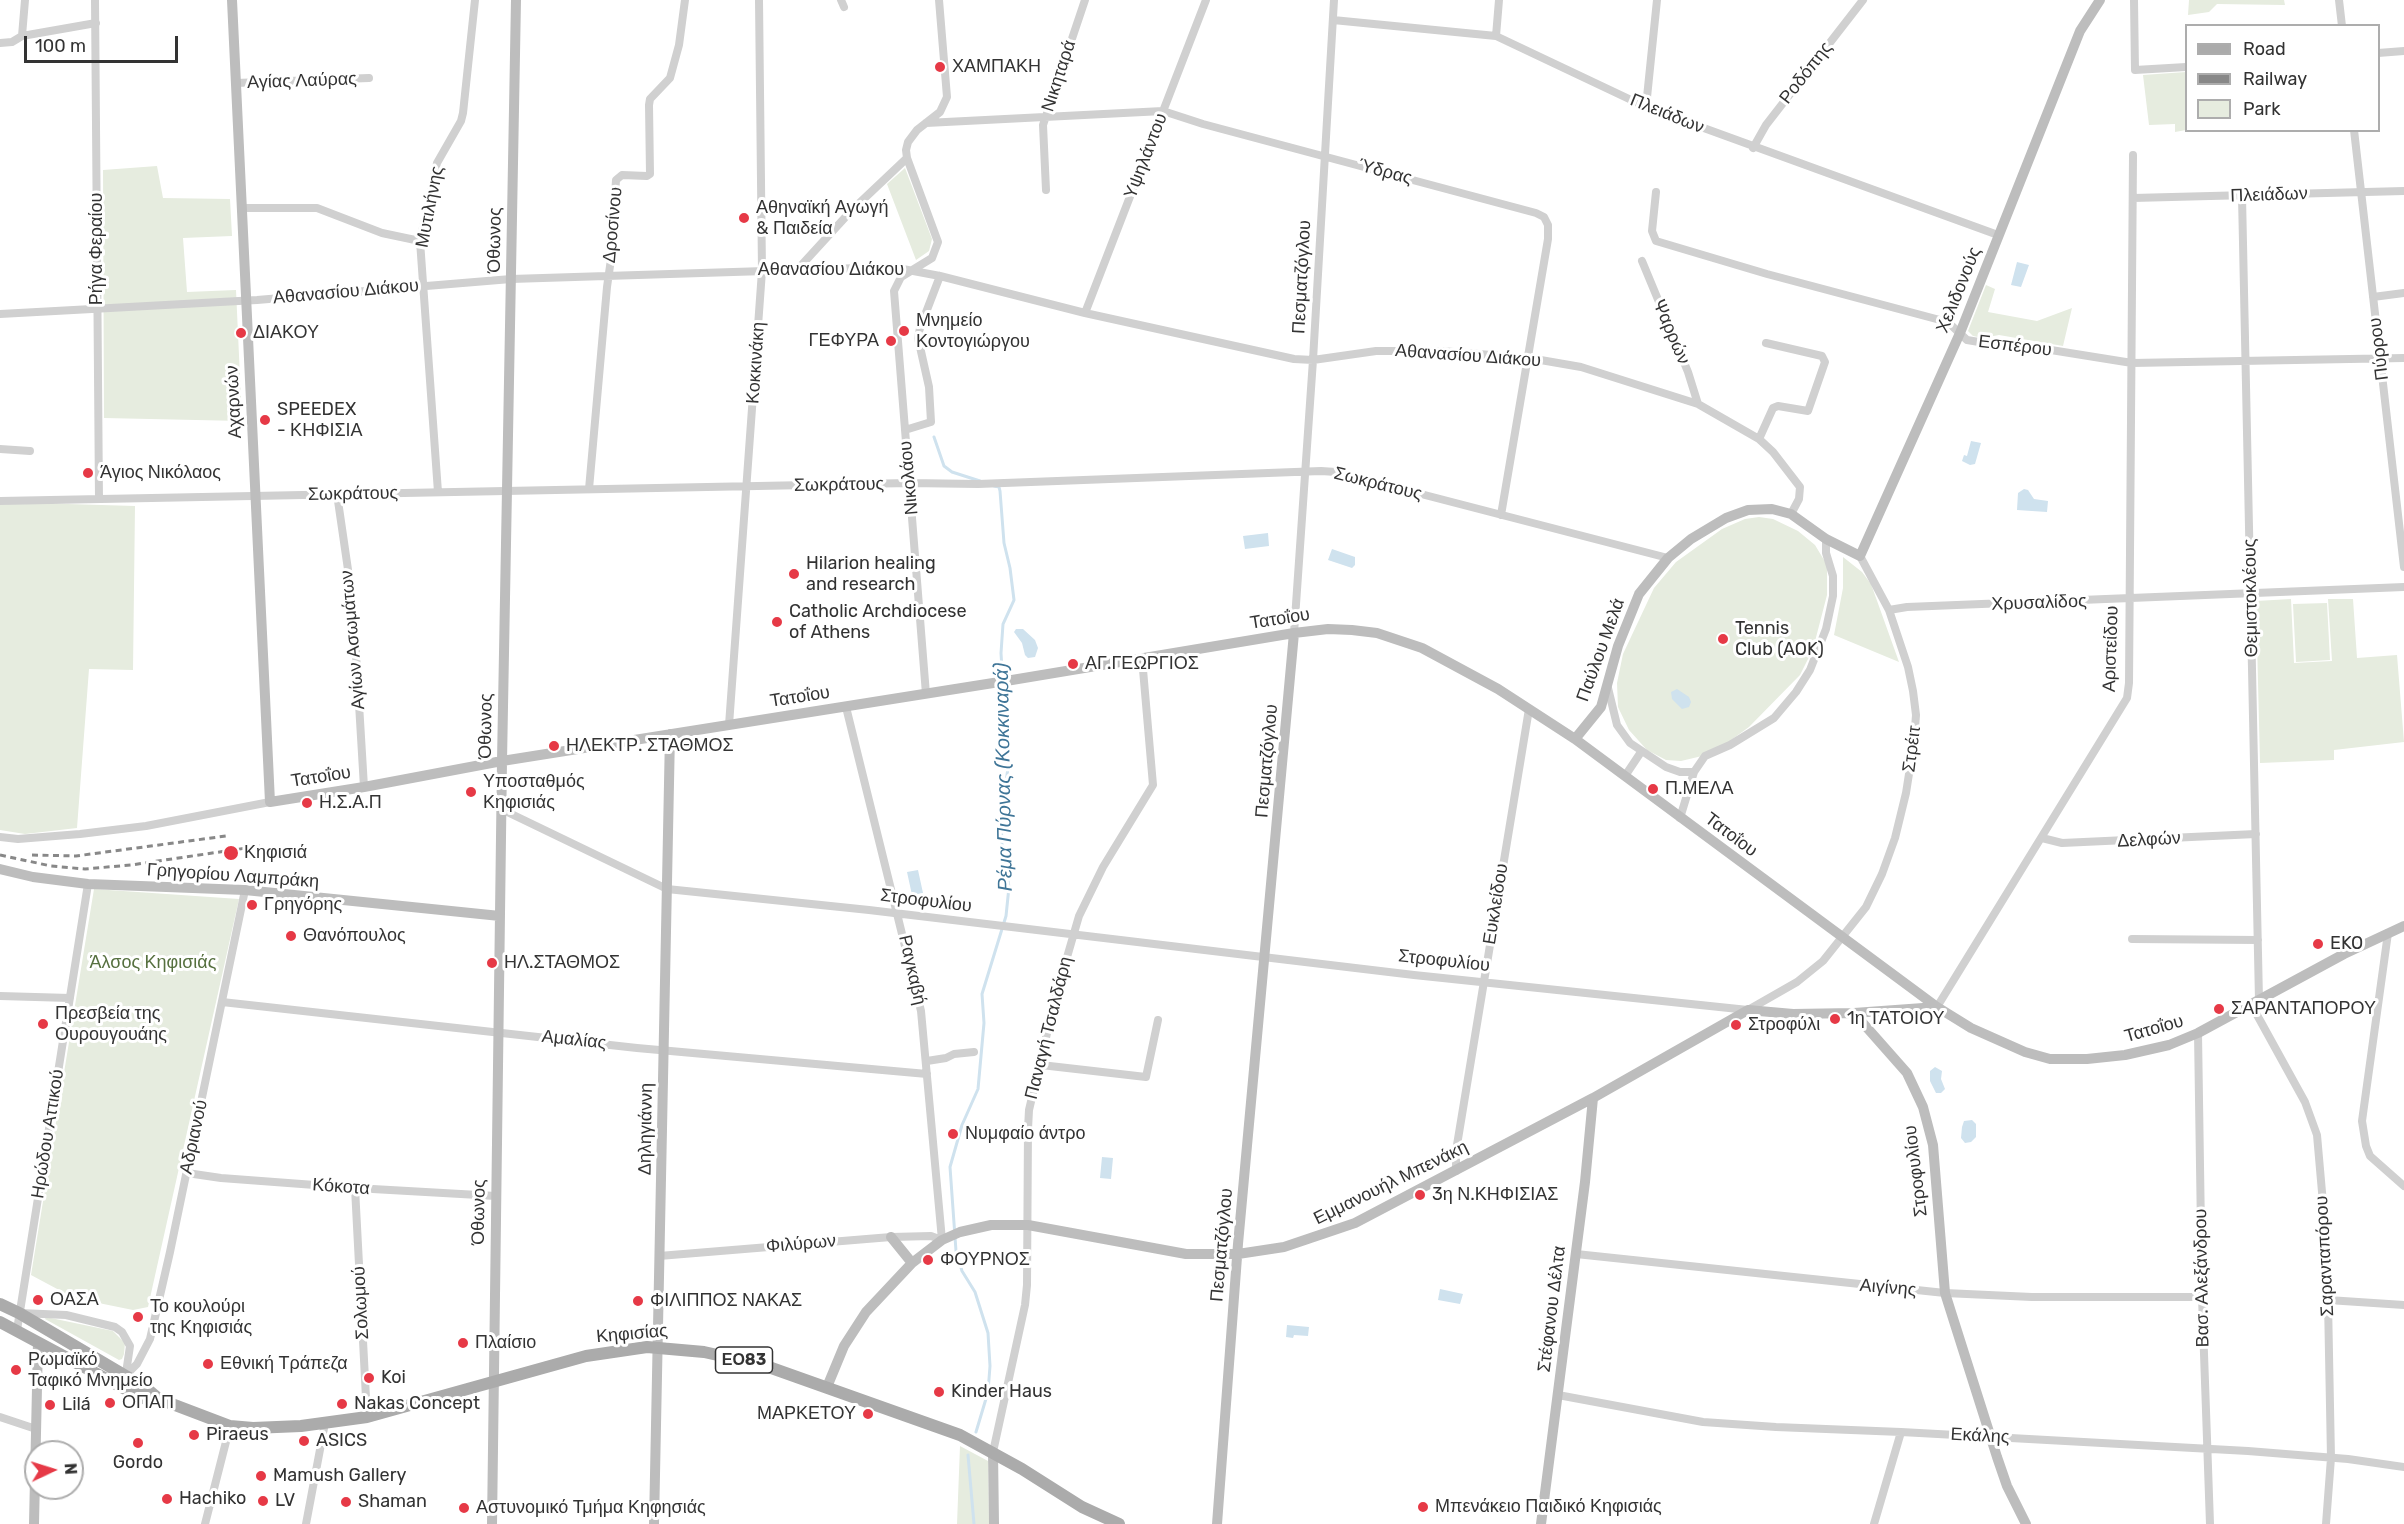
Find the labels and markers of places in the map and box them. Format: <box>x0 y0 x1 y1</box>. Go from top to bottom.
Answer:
place label: ΧΑΜΠΑΚΗ <box>952 56 1041 78</box>
marker: ΧΑΜΠΑΚΗ <box>933 60 947 74</box>
place label: Αθηναϊκή Αγωγή & Παιδεία <box>756 197 889 240</box>
marker: Αθηναϊκή Αγωγή & Παιδεία <box>737 211 751 225</box>
place label: Μνημείο Κοντογιώργου <box>916 310 1030 352</box>
place label: ΔΙΑΚΟΥ <box>253 322 319 344</box>
marker: Μνημείο Κοντογιώργου <box>897 324 911 338</box>
marker: ΔΙΑΚΟΥ <box>234 326 248 340</box>
place label: ΓΕΦΥΡΑ <box>809 330 879 352</box>
marker: ΓΕΦΥΡΑ <box>884 334 898 348</box>
place label: SPEEDEX - ΚΗΦΙΣΙΑ <box>277 399 363 442</box>
marker: SPEEDEX - ΚΗΦΙΣΙΑ <box>258 413 272 427</box>
place label: Άγιος Νικόλαος <box>100 462 221 484</box>
marker: Άγιος Νικόλαος <box>81 466 95 480</box>
place label: Hilarion healing and research <box>806 553 936 596</box>
marker: Hilarion healing and research <box>787 567 801 581</box>
place label: Catholic Archdiocese of Athens <box>789 601 967 644</box>
marker: Catholic Archdiocese of Athens <box>770 615 784 629</box>
place label: Tennis Club (AOK) <box>1735 618 1824 660</box>
marker: Tennis Club (AOK) <box>1716 632 1730 646</box>
place label: ΑΓ.ΓΕΩΡΓΙΟΣ <box>1085 653 1199 675</box>
marker: ΑΓ.ΓΕΩΡΓΙΟΣ <box>1066 657 1080 671</box>
place label: ΗΛΕΚΤΡ. ΣΤΑΘΜΟΣ <box>566 735 734 757</box>
marker: ΗΛΕΚΤΡ. ΣΤΑΘΜΟΣ <box>547 739 561 753</box>
place label: Υποσταθμός Κηφισιάς <box>483 771 585 814</box>
place label: Π.ΜΕΛΑ <box>1665 778 1734 800</box>
marker: Π.ΜΕΛΑ <box>1646 782 1660 796</box>
marker: Υποσταθμός Κηφισιάς <box>464 785 478 799</box>
place label: Η.Σ.Α.Π <box>319 792 382 814</box>
marker: Η.Σ.Α.Π <box>300 796 314 810</box>
place label: Κηφισιά <box>244 842 307 864</box>
marker: Κηφισιά <box>222 844 240 862</box>
place label: Γρηγόρης <box>264 894 342 916</box>
marker: Γρηγόρης <box>245 898 259 912</box>
place label: Θανόπουλος <box>303 925 406 947</box>
marker: Θανόπουλος <box>284 929 298 943</box>
place label: EKO <box>2330 933 2363 955</box>
marker: EKO <box>2311 937 2325 951</box>
place label: ΗΛ.ΣΤΑΘΜΟΣ <box>504 952 620 974</box>
marker: ΗΛ.ΣΤΑΘΜΟΣ <box>485 956 499 970</box>
place label: ΣΑΡΑΝΤΑΠΟΡΟΥ <box>2231 998 2376 1020</box>
marker: ΣΑΡΑΝΤΑΠΟΡΟΥ <box>2212 1002 2226 1016</box>
place label: Πρεσβεία της Ουρουγουάης <box>55 1003 167 1046</box>
place label: 1η ΤΑΤΟΙΟΥ <box>1847 1008 1945 1030</box>
marker: 1η ΤΑΤΟΙΟΥ <box>1828 1012 1842 1026</box>
place label: Στροφύλι <box>1748 1014 1820 1036</box>
marker: Πρεσβεία της Ουρουγουάης <box>36 1017 50 1031</box>
marker: Στροφύλι <box>1729 1018 1743 1032</box>
place label: Νυμφαίο άντρο <box>965 1123 1085 1145</box>
marker: Νυμφαίο άντρο <box>946 1127 960 1141</box>
place label: 3η Ν.ΚΗΦΙΣΙΑΣ <box>1432 1184 1558 1206</box>
marker: 3η Ν.ΚΗΦΙΣΙΑΣ <box>1413 1188 1427 1202</box>
place label: ΦΟΥΡΝΟΣ <box>940 1249 1030 1271</box>
marker: ΦΟΥΡΝΟΣ <box>921 1253 935 1267</box>
place label: ΟΑΣΑ <box>50 1289 99 1311</box>
place label: ΦΙΛΙΠΠΟΣ ΝΑΚΑΣ <box>650 1290 802 1312</box>
marker: ΟΑΣΑ <box>31 1293 45 1307</box>
marker: ΦΙΛΙΠΠΟΣ ΝΑΚΑΣ <box>631 1294 645 1308</box>
place label: Το κουλούρι της Κηφισιάς <box>150 1296 252 1338</box>
marker: Το κουλούρι της Κηφισιάς <box>131 1310 145 1324</box>
place label: Πλαίσιο <box>475 1332 536 1354</box>
marker: Πλαίσιο <box>456 1336 470 1350</box>
place label: Ρωμαϊκό Ταφικό Μνημείο <box>28 1349 153 1392</box>
place label: Εθνική Τράπεζα <box>220 1353 348 1375</box>
marker: Εθνική Τράπεζα <box>201 1357 215 1371</box>
marker: Ρωμαϊκό Ταφικό Μνημείο <box>9 1363 23 1377</box>
place label: Koi <box>381 1367 406 1389</box>
marker: Koi <box>362 1371 376 1385</box>
place label: Kinder Haus <box>951 1381 1052 1403</box>
marker: Kinder Haus <box>932 1385 946 1399</box>
place label: ΟΠΑΠ <box>122 1392 174 1414</box>
place label: Nakas Concept <box>354 1393 480 1415</box>
place label: Lilá <box>62 1394 91 1416</box>
marker: ΟΠΑΠ <box>103 1396 117 1410</box>
marker: Nakas Concept <box>335 1397 349 1411</box>
marker: Lilá <box>43 1398 57 1412</box>
place label: ΜΑΡΚΕΤΟΥ <box>757 1403 856 1425</box>
marker: ΜΑΡΚΕΤΟΥ <box>861 1407 875 1421</box>
place label: Piraeus <box>206 1424 269 1446</box>
marker: Piraeus <box>187 1428 201 1442</box>
place label: ASICS <box>316 1430 367 1452</box>
marker: ASICS <box>297 1434 311 1448</box>
marker: Gordo <box>131 1436 145 1450</box>
place label: Gordo <box>113 1452 163 1474</box>
place label: Mamush Gallery <box>273 1465 406 1487</box>
marker: Mamush Gallery <box>254 1469 268 1483</box>
place label: Hachiko <box>179 1488 246 1510</box>
place label: LV <box>275 1490 295 1512</box>
place label: Shaman <box>358 1491 427 1513</box>
marker: Hachiko <box>160 1492 174 1506</box>
marker: LV <box>256 1494 270 1508</box>
marker: Shaman <box>339 1495 353 1509</box>
place label: Μπενάκειο Παιδικό Κηφισιάς <box>1435 1496 1662 1518</box>
place label: Αστυνομικό Τμήμα Κηφησιάς <box>476 1497 706 1519</box>
marker: Μπενάκειο Παιδικό Κηφισιάς <box>1416 1500 1430 1514</box>
marker: Αστυνομικό Τμήμα Κηφησιάς <box>457 1501 471 1515</box>

